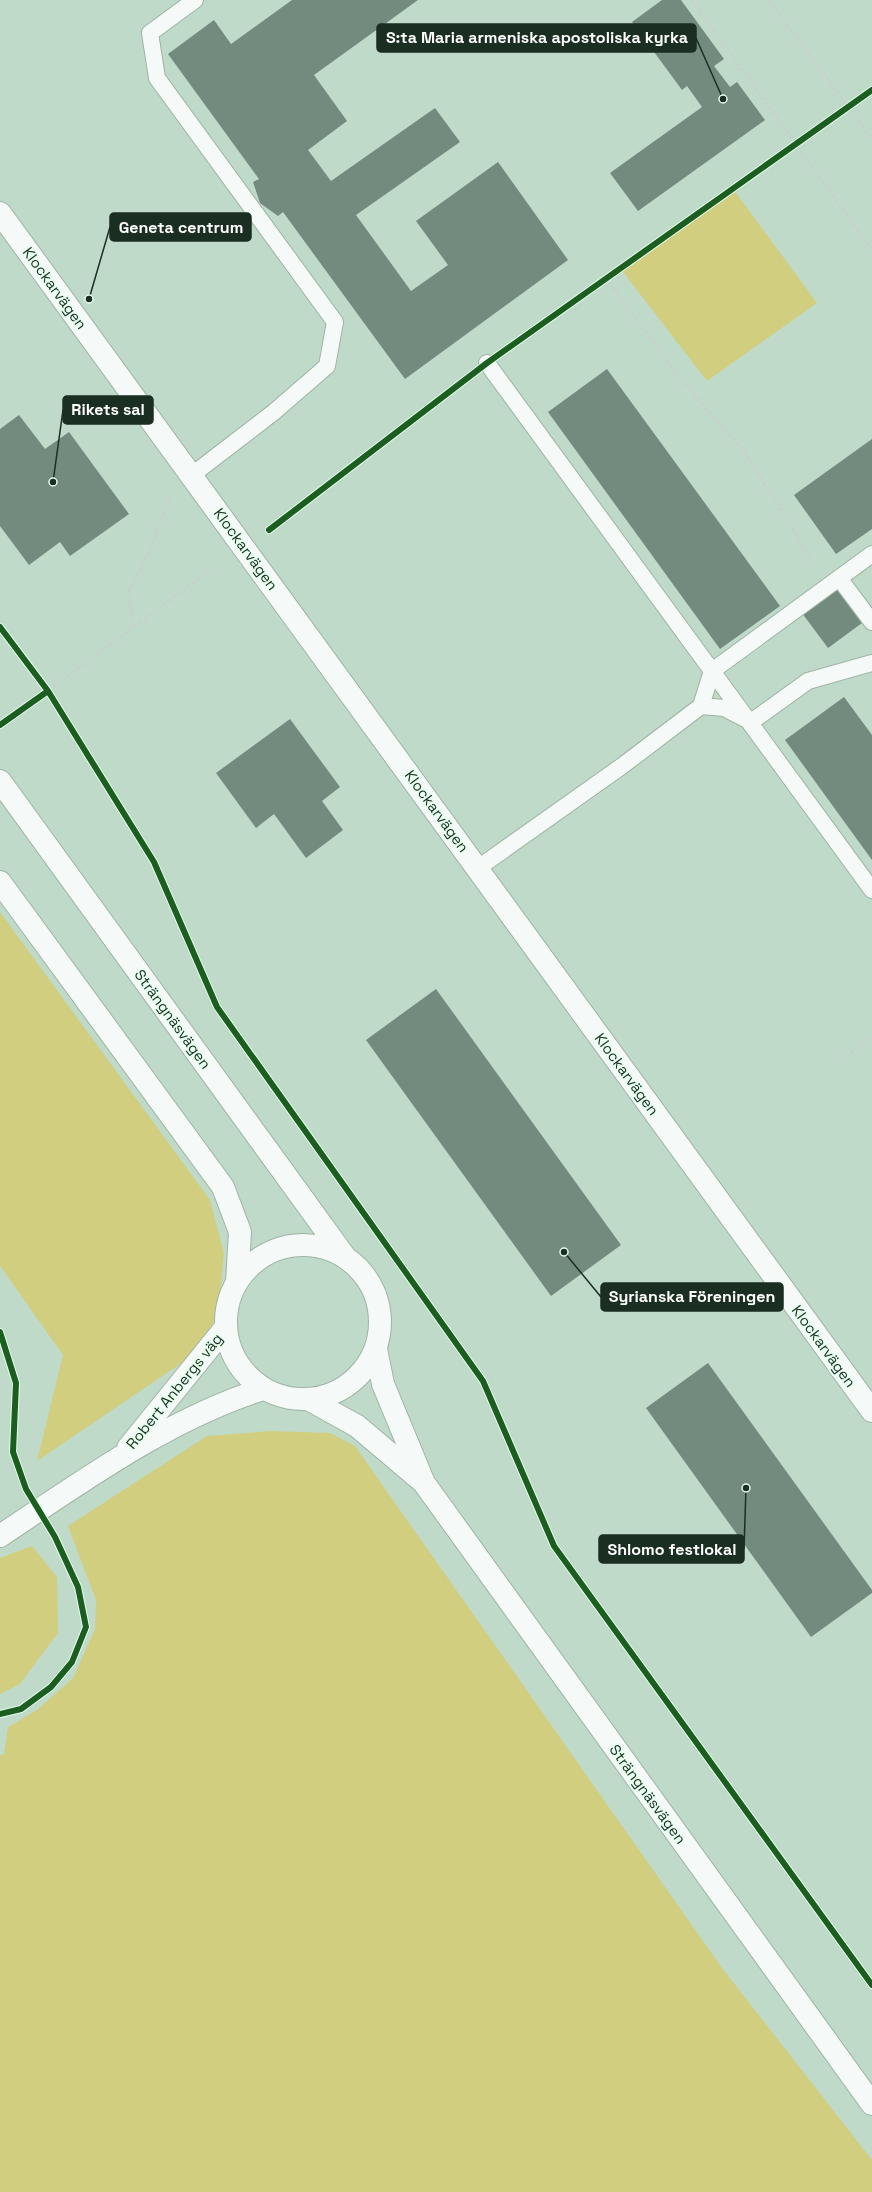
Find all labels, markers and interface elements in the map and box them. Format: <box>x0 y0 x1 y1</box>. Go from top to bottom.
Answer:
callout: S:ta Maria armeniska apostoliska kyrka <box>377 24 696 52</box>
text: S:ta Maria armeniska apostoliska kyrka <box>386 27 688 48</box>
callout: Geneta centrum <box>110 213 251 241</box>
text: Geneta centrum <box>119 217 243 238</box>
street label: Klockarvägen <box>19 243 91 333</box>
callout: Rikets sal <box>63 396 153 424</box>
text: Rikets sal <box>71 399 145 420</box>
street label: Klockarvägen <box>210 504 282 594</box>
street label: Klockarvägen <box>401 766 473 856</box>
street label: Strängnäsvägen <box>131 966 215 1072</box>
street label: Klockarvägen <box>591 1029 663 1119</box>
callout: Syrianska Föreningen <box>601 1283 783 1311</box>
text: Syrianska Föreningen <box>609 1286 775 1307</box>
street label: Klockarvägen <box>788 1301 860 1391</box>
street label: Robert Anbergs väg <box>122 1329 226 1453</box>
callout: Shlomo festlokal <box>599 1535 744 1563</box>
text: Shlomo festlokal <box>607 1539 737 1560</box>
street label: Strängnäsvägen <box>606 1741 690 1847</box>

